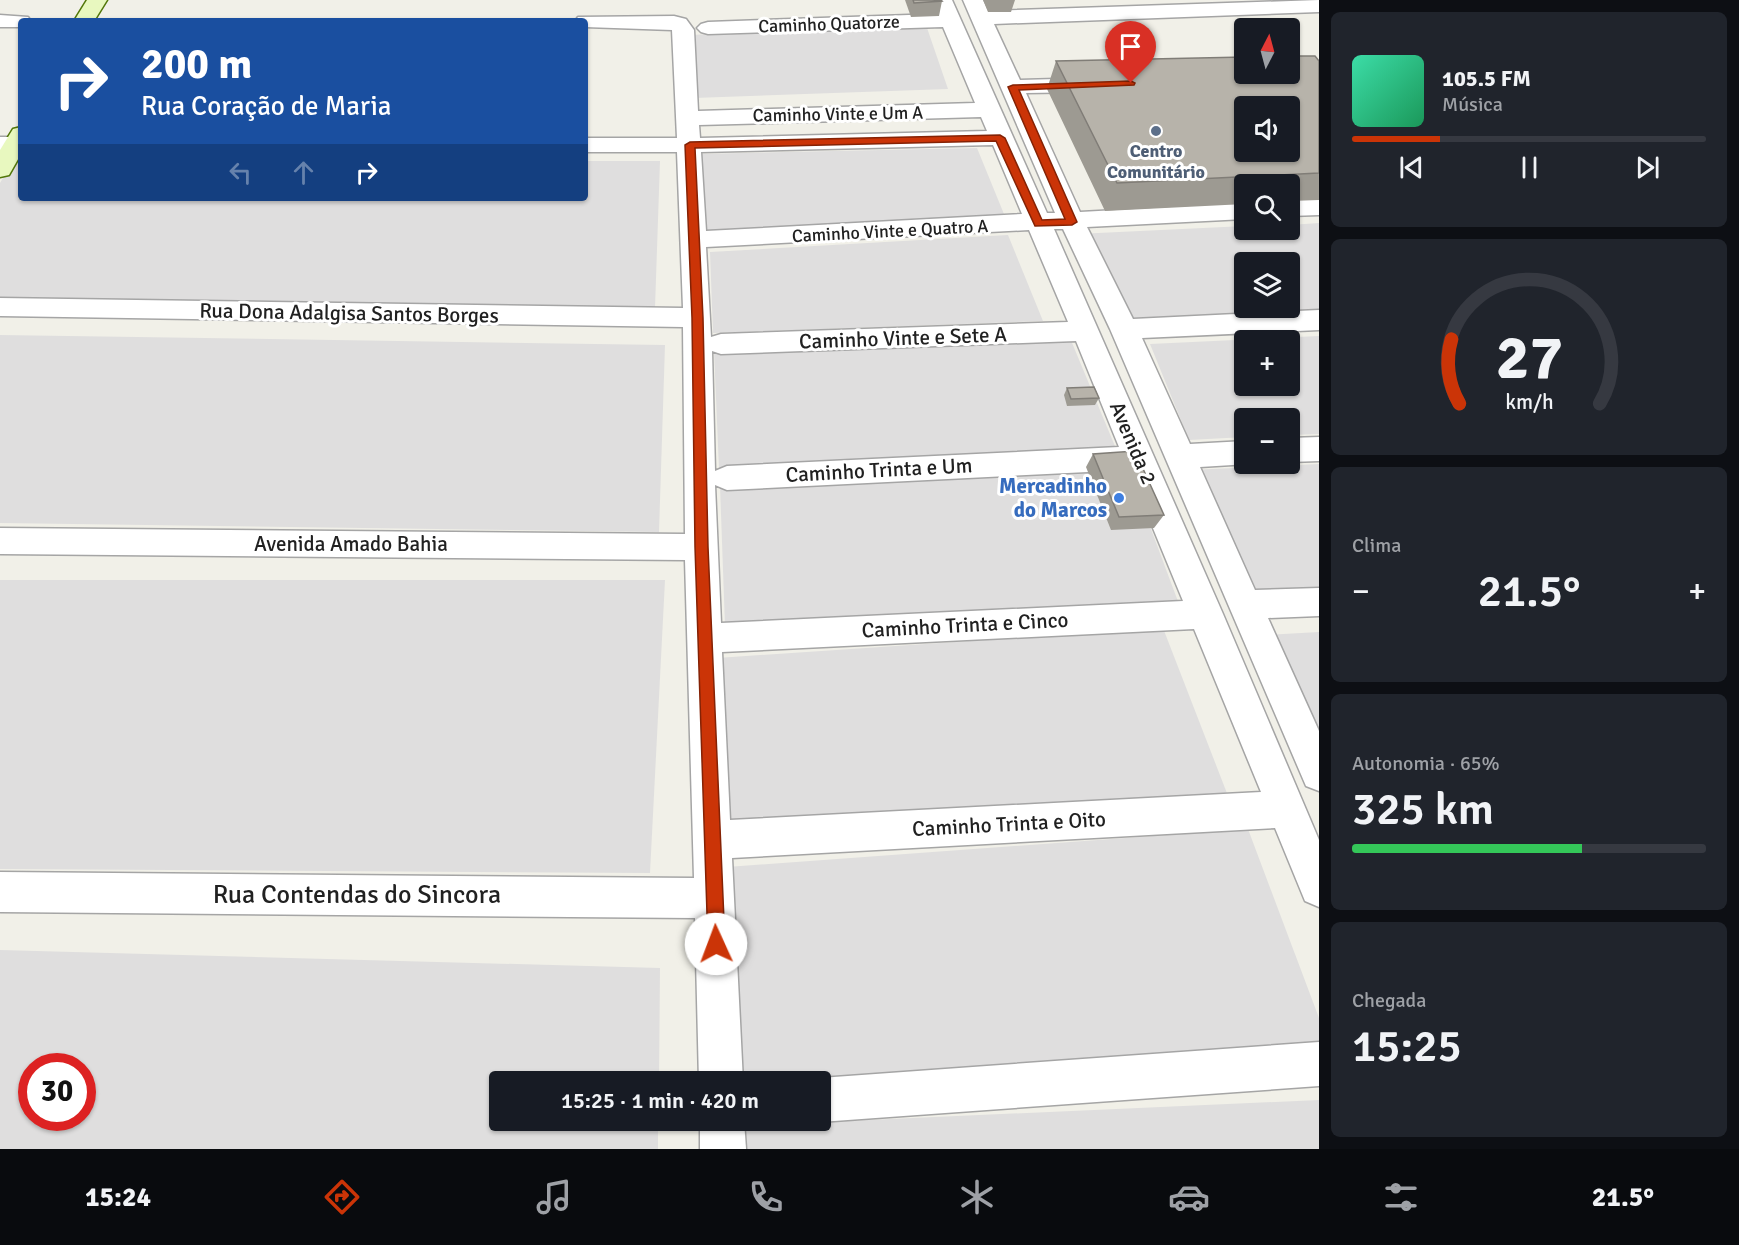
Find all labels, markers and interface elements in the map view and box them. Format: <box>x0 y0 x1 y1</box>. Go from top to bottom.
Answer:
street label: Caminho Quatorze <box>758 11 900 37</box>
north arrow <box>1234 18 1300 84</box>
map controls <box>1234 18 1300 474</box>
pin <box>1105 21 1156 83</box>
icon: arrive <box>1114 30 1147 63</box>
text: 200 m <box>141 39 252 90</box>
icon: right <box>42 42 120 120</box>
text: 105.5 FM <box>1442 65 1531 92</box>
text: Rua Coração de Maria <box>141 90 391 123</box>
text: Música <box>1442 92 1503 117</box>
button: sound <box>1234 96 1300 162</box>
street label: Caminho Vinte e Um A <box>753 102 923 126</box>
marker: Centro Comunitário <box>1149 124 1163 138</box>
place label: Centro Comunitário <box>1107 140 1205 183</box>
icon: previous <box>1395 151 1428 184</box>
icon: pause <box>1513 151 1546 184</box>
icon: next <box>1631 151 1664 184</box>
icon: left <box>224 156 257 189</box>
icon: ahead <box>287 156 320 189</box>
icon: right <box>350 156 383 189</box>
button: search <box>1234 174 1300 240</box>
street label: Caminho Vinte e Quatro A <box>791 215 989 247</box>
button: layers <box>1234 252 1300 318</box>
street label: Rua Dona Adalgisa Santos Borges <box>199 297 499 329</box>
text: 27 <box>1495 319 1563 396</box>
street label: Caminho Vinte e Sete A <box>799 321 1008 355</box>
button: + <box>1234 330 1300 396</box>
text: km/h <box>1505 390 1553 416</box>
street label: Avenida 2 <box>1104 398 1162 488</box>
button: − <box>1234 408 1300 474</box>
street label: Caminho Trinta e Um <box>785 452 973 488</box>
place label: Mercadinho do Marcos <box>999 473 1107 523</box>
marker: Mercadinho do Marcos <box>1112 491 1126 505</box>
street label: Avenida Amado Bahia <box>254 531 448 557</box>
text: Clima <box>1352 533 1401 558</box>
text: 21.5° <box>1478 564 1580 619</box>
text: − <box>1352 571 1370 612</box>
text: + <box>1688 571 1706 612</box>
street label: Caminho Trinta e Cinco <box>861 607 1069 643</box>
text: Autonomia · 65% <box>1352 751 1500 776</box>
text: 325 km <box>1352 782 1494 837</box>
street label: Caminho Trinta e Oito <box>911 806 1107 842</box>
street label: Rua Contendas do Sincora <box>213 879 501 911</box>
position arrow <box>684 912 748 976</box>
text: Chegada <box>1352 988 1426 1013</box>
text: 15:25 <box>1352 1019 1462 1074</box>
speed limit sign: 30 <box>18 1053 96 1131</box>
text: 15:25 · 1 min · 420 m <box>561 1087 759 1114</box>
icon: directions <box>321 1176 363 1218</box>
icon: music <box>533 1176 575 1218</box>
icon: phone <box>745 1176 787 1218</box>
icon: climate <box>956 1176 998 1218</box>
icon: car <box>1168 1176 1210 1218</box>
icon: filters <box>1380 1176 1422 1218</box>
text: 15:24 <box>85 1181 151 1214</box>
text: 21.5° <box>1592 1181 1654 1214</box>

